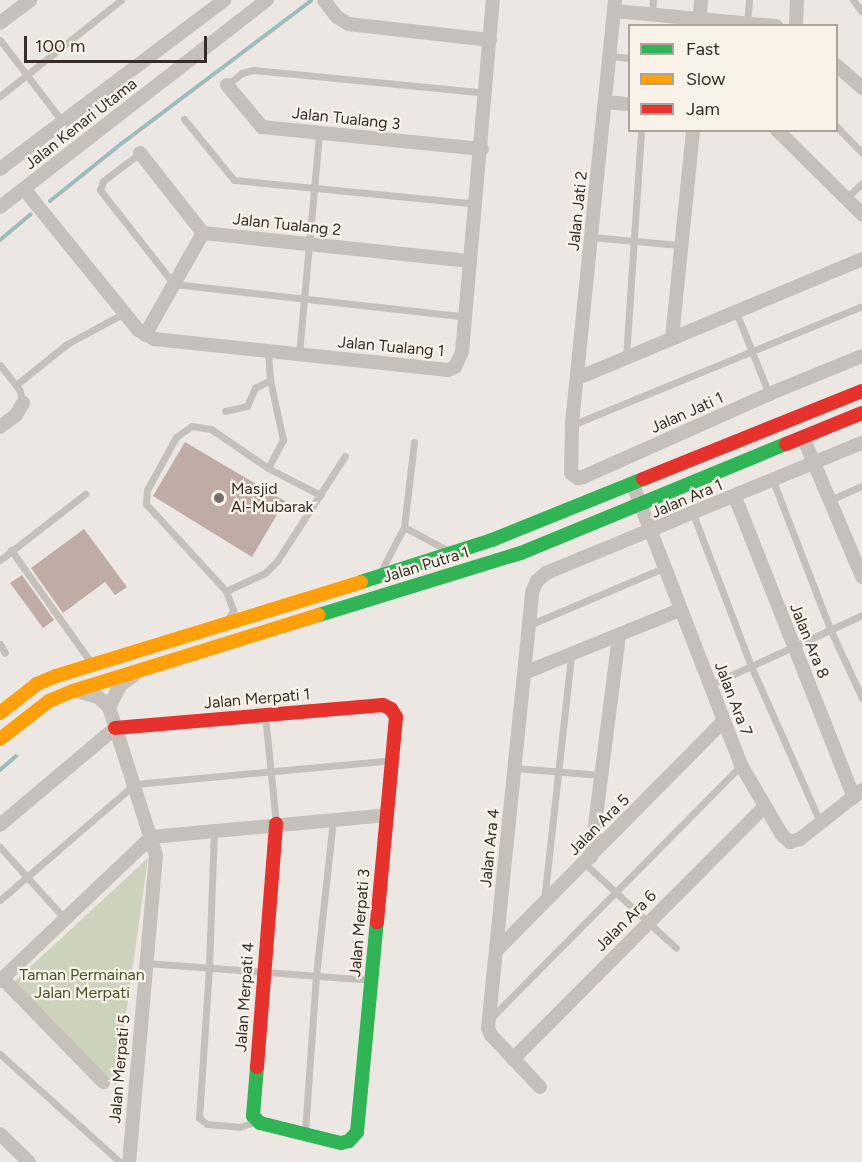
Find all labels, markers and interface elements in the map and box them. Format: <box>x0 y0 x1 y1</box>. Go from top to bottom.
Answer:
scale bar <box>27 24 210 62</box>
legend <box>628 24 838 132</box>
text: 100 m <box>35 35 85 57</box>
text: Fast <box>686 38 720 60</box>
text: Slow <box>686 68 725 90</box>
street label: Jalan Kenari Utama <box>21 74 141 174</box>
text: Jam <box>686 98 720 120</box>
street label: Jalan Tualang 3 <box>291 104 401 134</box>
street label: Jalan Jati 2 <box>564 170 592 252</box>
street label: Jalan Tualang 2 <box>232 210 342 240</box>
street label: Jalan Tualang 1 <box>337 333 445 361</box>
street label: Jalan Jati 1 <box>648 388 726 438</box>
street label: Jalan Ara 1 <box>648 475 726 523</box>
place label: Masjid Al-Mubarak <box>231 479 313 517</box>
marker: Masjid Al-Mubarak <box>212 491 226 505</box>
street label: Jalan Putra 1 <box>381 543 471 587</box>
street label: Jalan Ara 8 <box>785 601 833 681</box>
street label: Jalan Ara 7 <box>710 659 756 739</box>
street label: Jalan Merpati 1 <box>203 685 311 713</box>
street label: Jalan Ara 5 <box>564 790 634 860</box>
street label: Jalan Ara 4 <box>476 808 504 888</box>
street label: Jalan Merpati 3 <box>346 868 374 978</box>
street label: Jalan Ara 6 <box>592 887 660 955</box>
street label: Jalan Merpati 4 <box>232 942 258 1052</box>
park label: Taman Permainan Jalan Merpati <box>19 965 145 1003</box>
street label: Jalan Merpati 5 <box>106 1014 134 1124</box>

